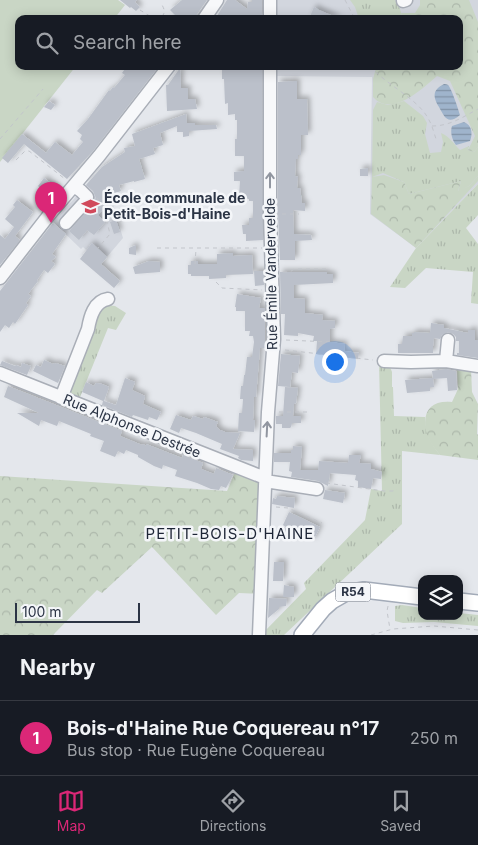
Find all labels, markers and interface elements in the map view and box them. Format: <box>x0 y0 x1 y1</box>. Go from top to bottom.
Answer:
search box <box>15 15 463 70</box>
icon: search <box>33 29 61 57</box>
text: Search here <box>73 31 182 54</box>
one-way arrow <box>265 172 275 188</box>
pin: 1 <box>35 182 67 223</box>
place label: École communale de Petit-Bois-d'Haine <box>104 188 245 222</box>
school or university icon: École communale de Petit-Bois-d'Haine <box>80 196 100 216</box>
street label: Rue Émile Vandervelde <box>261 198 280 350</box>
your location <box>322 349 348 375</box>
street label: Rue Alphonse Destrée <box>61 390 204 461</box>
one-way arrow <box>263 422 272 438</box>
district label: PETIT-BOIS-D'HAINE <box>146 524 314 543</box>
map controls <box>418 575 463 620</box>
button: layers <box>418 575 463 620</box>
road number: R54 <box>336 582 370 602</box>
scale bar <box>15 600 140 623</box>
text: 100 m <box>22 603 62 620</box>
text: Nearby <box>20 655 95 680</box>
text: Bois-d'Haine Rue Coquereau n°17 <box>67 717 379 740</box>
text: 1 <box>33 728 39 748</box>
text: 250 m <box>410 728 458 748</box>
text: Bus stop · Rue Eugène Coquereau <box>67 740 325 760</box>
tab: Map <box>57 787 86 834</box>
tab: Directions <box>200 787 266 834</box>
tab: Saved <box>380 787 421 834</box>

